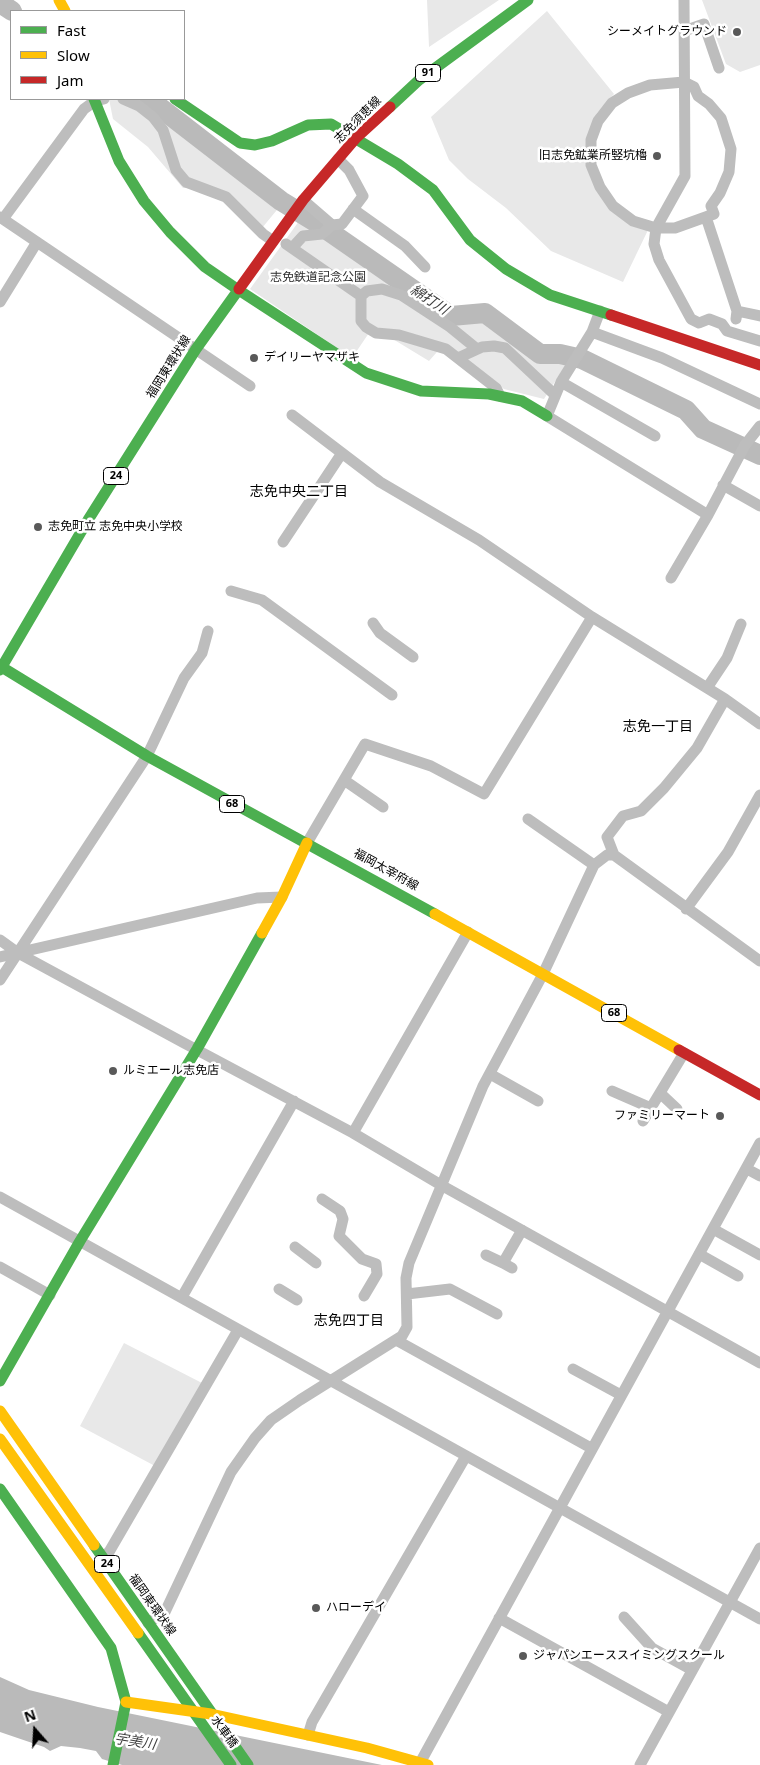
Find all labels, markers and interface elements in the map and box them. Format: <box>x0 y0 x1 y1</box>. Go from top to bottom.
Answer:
legend <box>10 10 185 100</box>
text: Fast <box>57 20 86 40</box>
place label: シーメイトグラウンド <box>607 25 727 39</box>
marker: シーメイトグラウンド <box>731 26 743 38</box>
text: Slow <box>57 45 90 65</box>
road number: 91 <box>416 64 440 82</box>
text: Jam <box>57 70 84 90</box>
street label: 志免須恵線 <box>332 94 384 146</box>
place label: 旧志免鉱業所竪坑櫓 <box>539 149 647 163</box>
marker: 旧志免鉱業所竪坑櫓 <box>651 150 663 162</box>
park label: 志免鉄道記念公園 <box>270 271 366 285</box>
water label: 綿打川 <box>407 282 451 318</box>
street label: 福岡東環状線 <box>144 333 194 401</box>
place label: デイリーヤマザキ <box>264 351 360 365</box>
marker: デイリーヤマザキ <box>248 352 260 364</box>
road number: 24 <box>104 468 128 484</box>
district label: 志免中央二丁目 <box>250 484 348 500</box>
place label: 志免町立 志免中央小学校 <box>48 520 183 534</box>
marker: 志免町立 志免中央小学校 <box>32 521 44 533</box>
district label: 志免一丁目 <box>623 719 693 735</box>
road number: 68 <box>220 796 244 812</box>
street label: 福岡太宰府線 <box>351 846 421 894</box>
road number: 68 <box>602 1004 626 1021</box>
place label: ルミエール志免店 <box>123 1064 219 1078</box>
marker: ルミエール志免店 <box>107 1065 119 1077</box>
place label: ファミリーマート <box>614 1109 710 1123</box>
marker: ファミリーマート <box>714 1110 726 1122</box>
district label: 志免四丁目 <box>314 1313 384 1329</box>
road number: 24 <box>94 1556 120 1572</box>
street label: 福岡東環状線 <box>125 1571 179 1639</box>
place label: ハローデイ <box>326 1601 386 1615</box>
marker: ハローデイ <box>310 1602 322 1614</box>
place label: ジャパンエーススイミングスクール <box>533 1649 725 1663</box>
marker: ジャパンエーススイミングスクール <box>517 1650 529 1662</box>
north arrow <box>10 1705 60 1755</box>
text: N <box>21 1705 38 1726</box>
street label: 水車橋 <box>208 1713 240 1751</box>
water label: 宇美川 <box>113 1730 157 1754</box>

